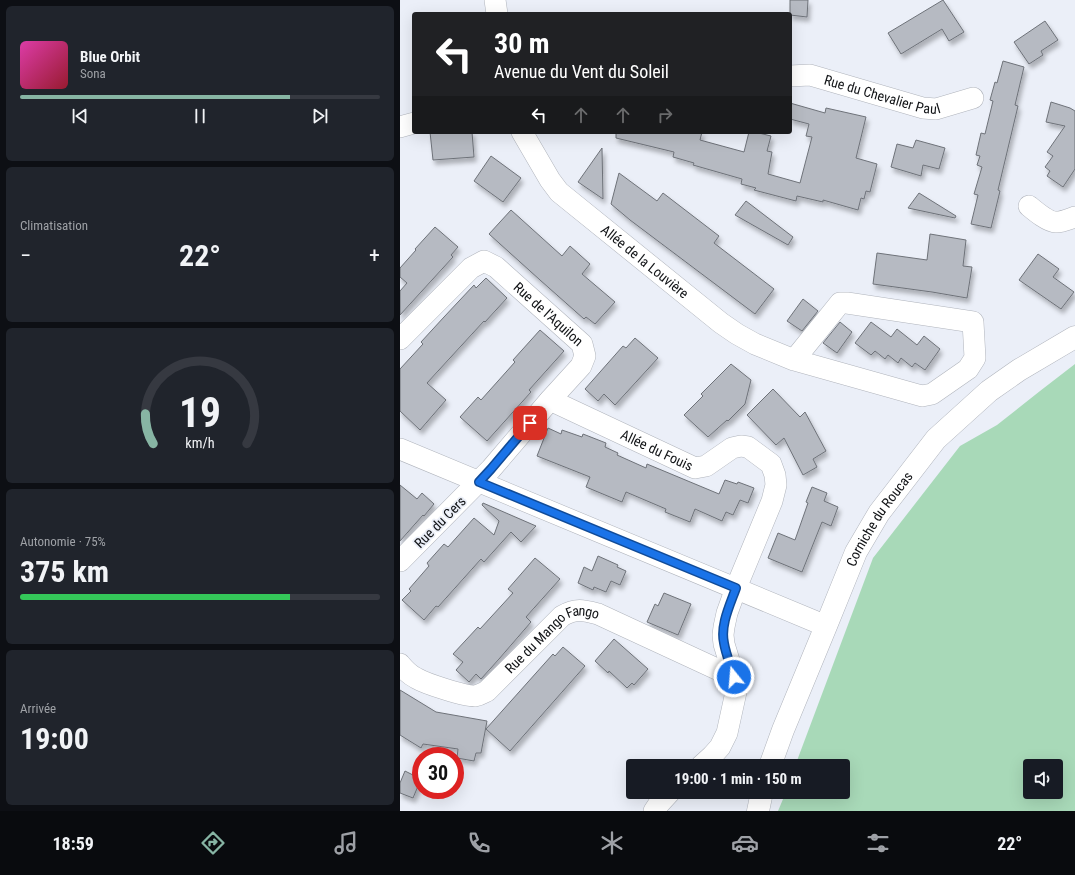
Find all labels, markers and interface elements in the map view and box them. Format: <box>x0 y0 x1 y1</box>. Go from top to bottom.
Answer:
text: 30 m <box>494 27 550 60</box>
icon: left <box>428 28 480 80</box>
text: Blue Orbit <box>80 48 140 66</box>
text: Avenue du Vent du Soleil <box>494 61 669 82</box>
text: Sona <box>80 66 106 81</box>
street label: Rue du Chevalier Paul <box>822 72 942 117</box>
icon: left <box>528 104 550 126</box>
icon: ahead <box>570 104 592 126</box>
icon: ahead <box>612 104 634 126</box>
icon: right <box>654 104 676 126</box>
icon: previous <box>69 105 91 127</box>
icon: pause <box>189 105 211 127</box>
icon: next <box>309 105 331 127</box>
text: Climatisation <box>20 218 88 233</box>
street label: Allée de la Louvière <box>598 221 692 302</box>
text: 22° <box>179 238 221 273</box>
text: − <box>20 243 31 268</box>
text: + <box>369 243 380 268</box>
street label: Rue de l'Aquilon <box>510 279 586 349</box>
text: 19 <box>179 387 221 436</box>
pin <box>513 406 547 440</box>
icon: arrive <box>519 412 541 434</box>
street label: Allée du Fouis <box>618 426 695 474</box>
text: km/h <box>185 434 215 450</box>
street label: Corniche du Roucas <box>843 468 916 569</box>
street label: Rue du Cers <box>411 493 469 551</box>
text: Autonomie · 75% <box>20 534 106 549</box>
text: 375 km <box>20 554 109 589</box>
street label: Rue du Mango Fango <box>502 602 601 676</box>
position arrow <box>713 656 755 698</box>
text: Arrivée <box>20 701 56 716</box>
text: 19:00 <box>20 721 89 756</box>
speed limit sign: 30 <box>412 747 464 799</box>
map controls <box>1023 759 1063 799</box>
button: sound <box>1023 759 1063 799</box>
text: 19:00 · 1 min · 150 m <box>674 770 802 788</box>
icon: directions <box>199 829 227 857</box>
icon: music <box>332 829 360 857</box>
icon: phone <box>465 829 493 857</box>
icon: climate <box>598 829 626 857</box>
icon: car <box>731 829 759 857</box>
icon: filters <box>864 829 892 857</box>
text: 18:59 <box>53 833 94 854</box>
text: 22° <box>997 833 1022 854</box>

